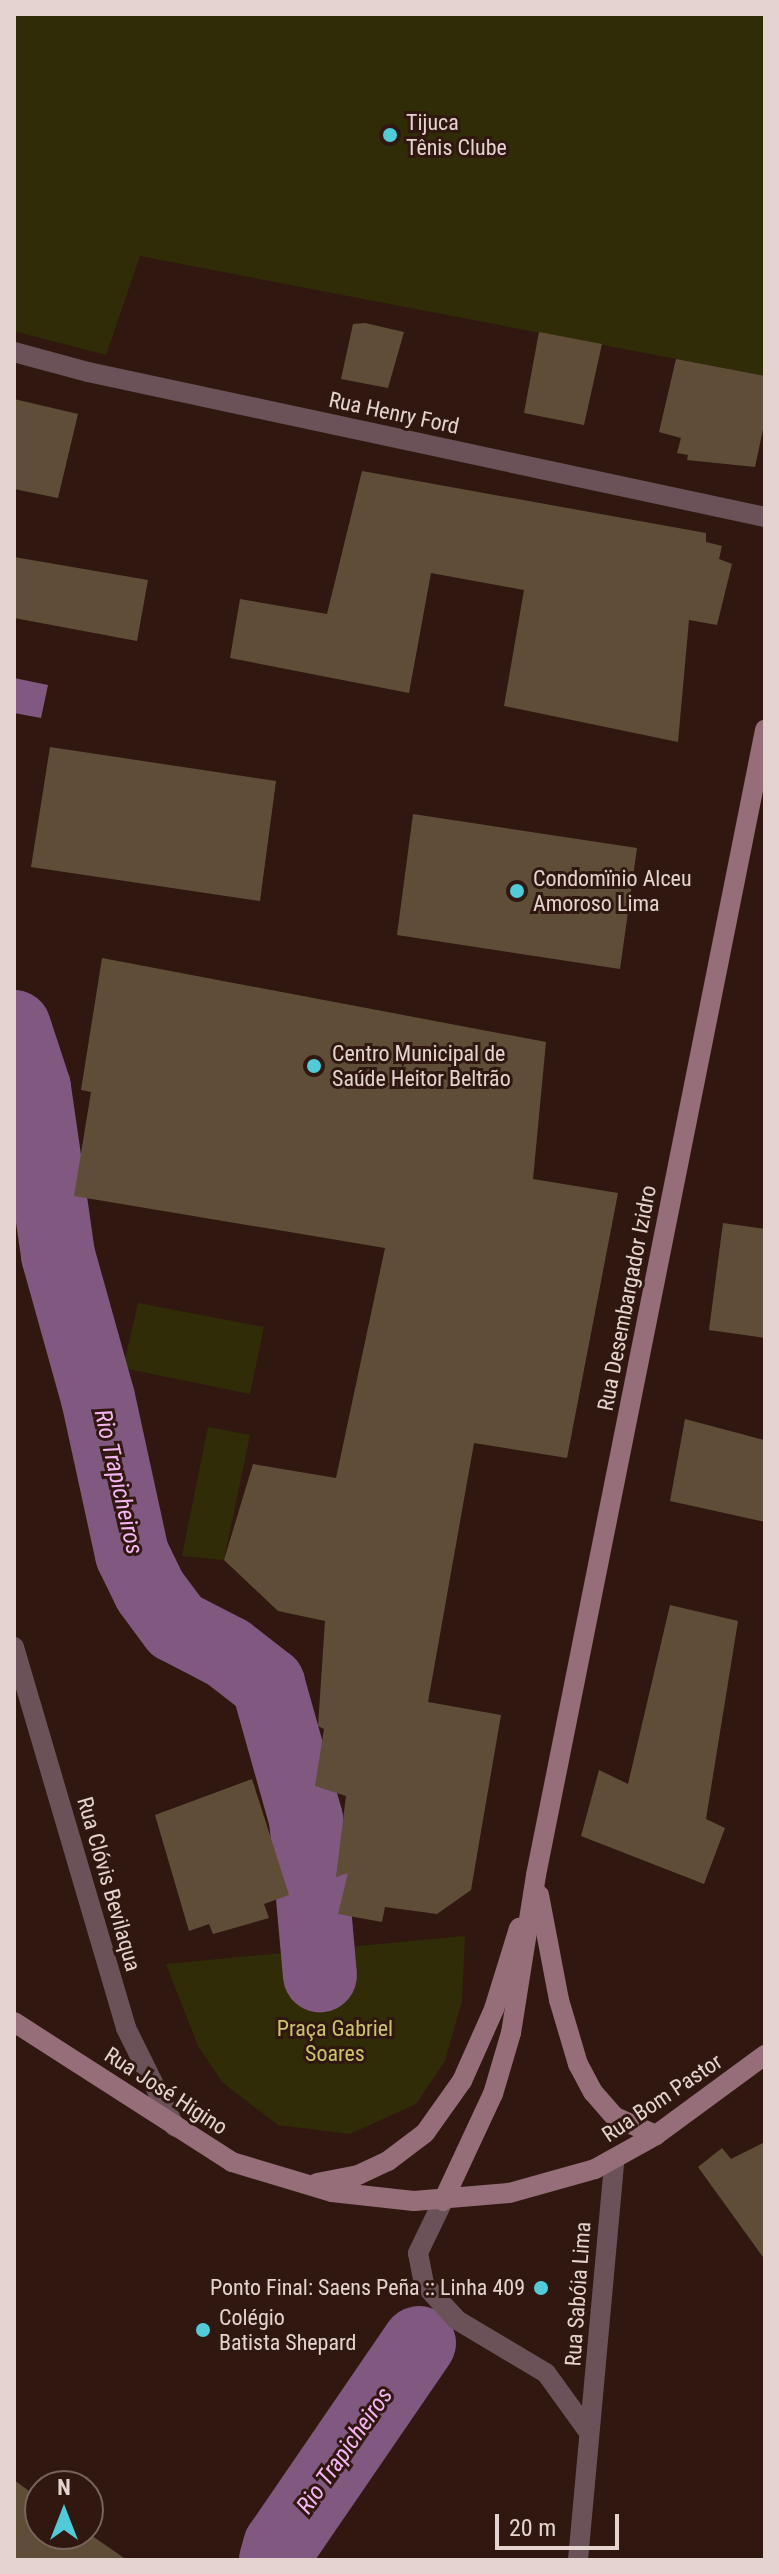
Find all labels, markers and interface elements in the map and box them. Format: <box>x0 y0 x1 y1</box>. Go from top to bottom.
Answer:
place label: Tijuca Tênis Clube <box>406 109 507 160</box>
marker: Tijuca Tênis Clube <box>381 126 399 144</box>
street label: Rua Henry Ford <box>326 386 462 440</box>
place label: Condomïnio Alceu Amoroso Lima <box>533 865 692 916</box>
marker: Condomïnio Alceu Amoroso Lima <box>508 882 526 900</box>
place label: Centro Municipal de Saúde Heitor Beltrão <box>332 1040 511 1092</box>
marker: Centro Municipal de Saúde Heitor Beltrão <box>303 1055 325 1077</box>
street label: Rua Desembargador Izidro <box>592 1183 662 1413</box>
water label: Rio Trapicheiros <box>87 1407 149 1557</box>
street label: Rua Clóvis Bevilaqua <box>71 1794 147 1974</box>
park label: Praça Gabriel Soares <box>277 2015 393 2066</box>
street label: Rua José Higino <box>100 2041 232 2141</box>
street label: Rua Bom Pastor <box>597 2048 727 2148</box>
street label: Rua Sabóia Lima <box>560 2221 596 2367</box>
place label: Ponto Final: Saens Peña :: Linha 409 <box>210 2275 525 2301</box>
marker: Ponto Final: Saens Peña :: Linha 409 <box>532 2279 550 2297</box>
place label: Colégio Batista Shepard <box>219 2304 356 2356</box>
marker: Colégio Batista Shepard <box>194 2321 212 2339</box>
water label: Rio Trapicheiros <box>291 2382 399 2520</box>
north arrow <box>24 2470 104 2550</box>
text: N <box>57 2475 71 2500</box>
scale bar <box>499 2498 623 2548</box>
text: 20 m <box>509 2514 556 2542</box>

